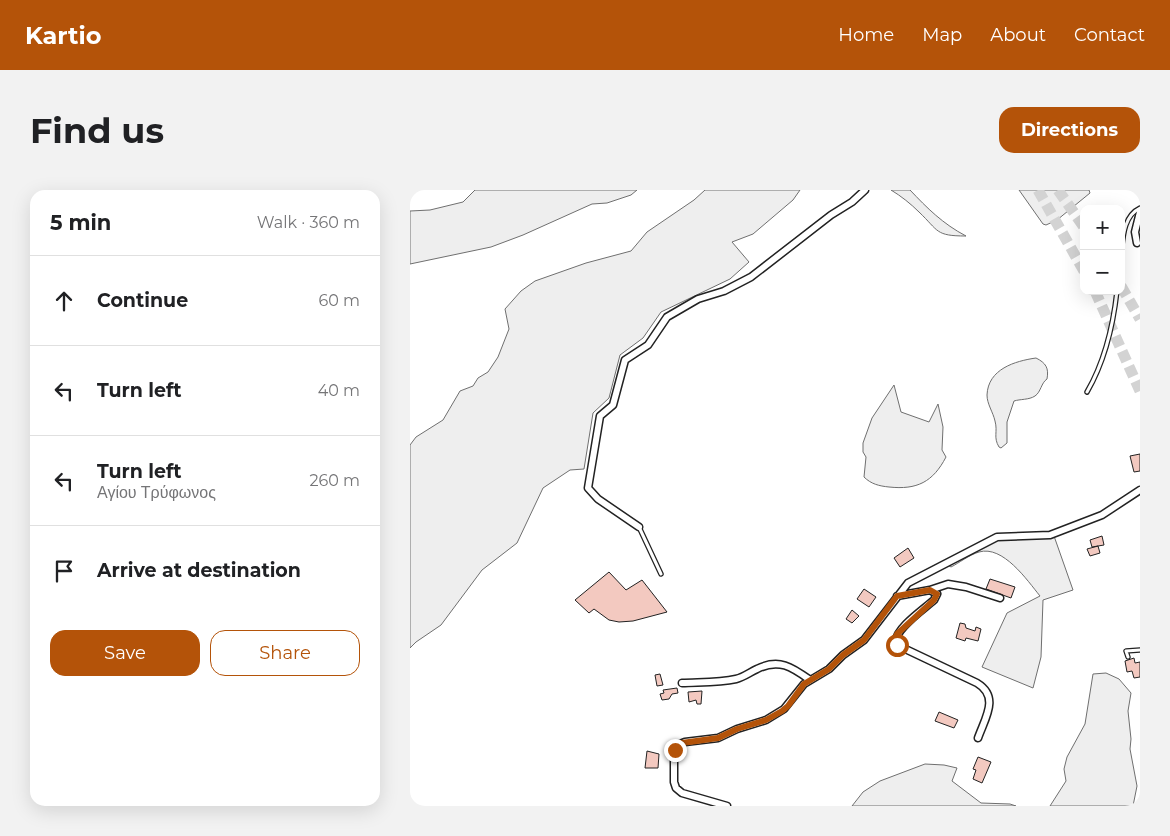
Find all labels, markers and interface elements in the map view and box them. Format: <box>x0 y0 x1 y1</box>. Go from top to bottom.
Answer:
text: Kartio <box>25 21 101 50</box>
text: Home <box>838 24 894 46</box>
text: Map <box>922 24 962 46</box>
text: About <box>990 24 1046 46</box>
text: Contact <box>1074 24 1145 46</box>
button: Directions <box>999 107 1140 153</box>
text: Find us <box>30 109 164 152</box>
map controls <box>1080 205 1125 295</box>
button: + <box>1080 205 1125 250</box>
text: 5 min <box>50 210 111 235</box>
text: Walk · 360 m <box>257 213 360 232</box>
button: − <box>1080 250 1125 295</box>
icon: ahead <box>50 287 78 315</box>
text: Continue <box>97 289 188 312</box>
text: 60 m <box>318 291 360 310</box>
icon: left <box>50 377 78 405</box>
text: Turn left <box>97 379 182 402</box>
text: 40 m <box>318 381 360 400</box>
text: Turn left <box>97 460 182 483</box>
icon: left <box>50 467 78 495</box>
text: 260 m <box>309 471 360 490</box>
text: Αγίου Τρύφωνος <box>97 483 216 502</box>
icon: arrive <box>50 557 78 585</box>
text: Arrive at destination <box>97 559 301 582</box>
button: Save <box>50 630 200 676</box>
button: Share <box>210 630 360 676</box>
route start <box>886 634 909 657</box>
route end <box>664 739 687 762</box>

